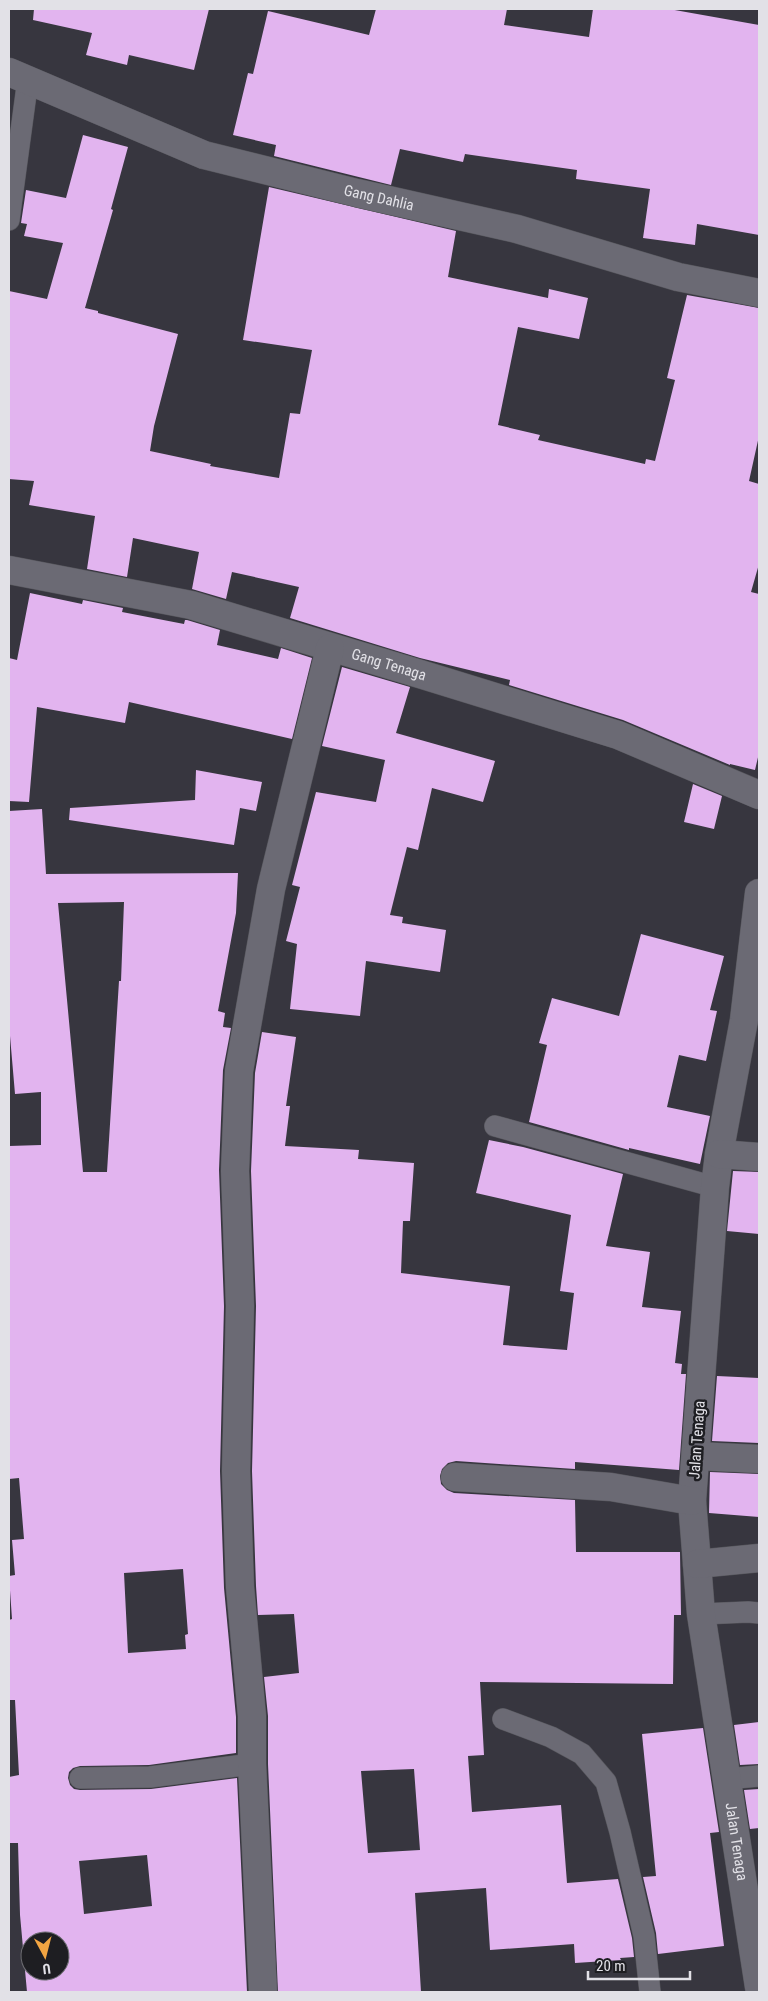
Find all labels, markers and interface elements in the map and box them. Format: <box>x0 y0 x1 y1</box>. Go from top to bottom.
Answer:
street label: Gang Dahlia <box>342 181 416 215</box>
street label: Gang Tenaga <box>349 645 428 684</box>
street label: Jalan Tenaga <box>685 1400 709 1480</box>
street label: Jalan Tenaga <box>721 1801 751 1882</box>
north arrow <box>20 1931 70 1981</box>
scale bar <box>588 1948 690 1980</box>
text: 20 m <box>596 1957 626 1975</box>
text: U <box>42 1960 52 1977</box>

